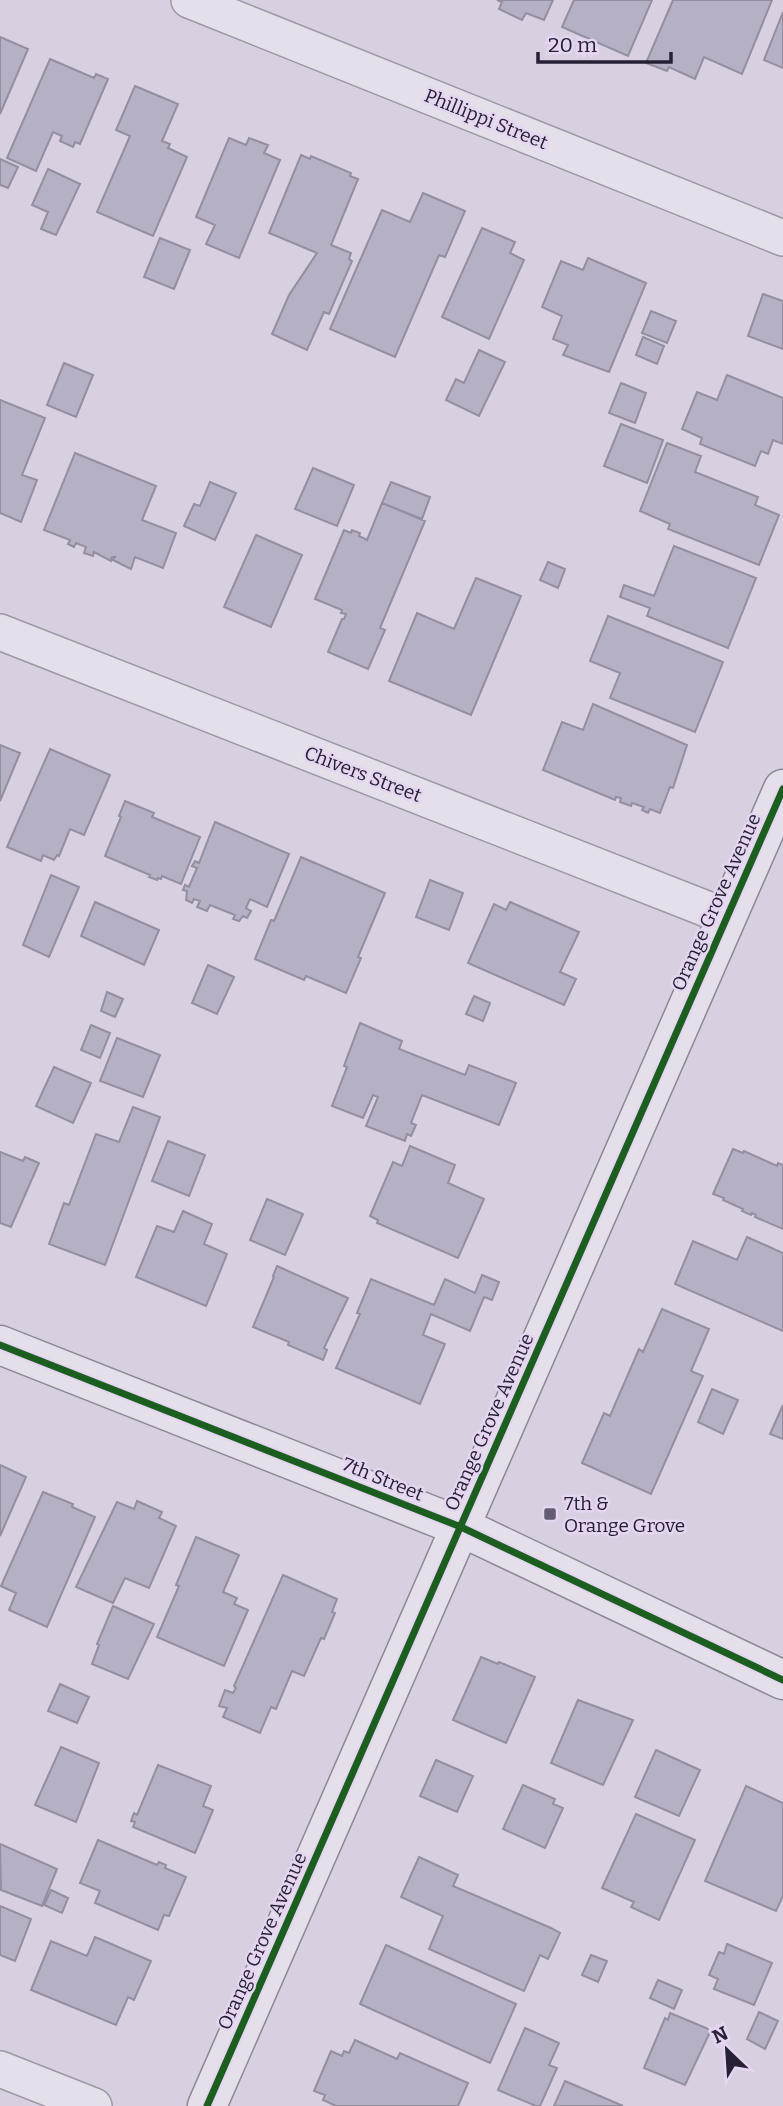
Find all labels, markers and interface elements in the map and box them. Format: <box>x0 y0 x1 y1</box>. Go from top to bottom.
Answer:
scale bar <box>538 21 671 65</box>
text: 20 m <box>548 32 597 58</box>
street label: Phillippi Street <box>421 84 551 154</box>
street label: Chivers Street <box>301 741 425 807</box>
street label: Orange Grove Avenue <box>666 810 766 994</box>
street label: Orange Grove Avenue <box>439 1330 539 1514</box>
street label: 7th Street <box>339 1452 427 1506</box>
place label: 7th & Orange Grove <box>564 1492 685 1537</box>
marker: 7th & Orange Grove <box>542 1506 558 1522</box>
street label: Orange Grove Avenue <box>212 1849 312 2033</box>
north arrow <box>692 2015 762 2085</box>
text: N <box>709 2021 732 2049</box>

